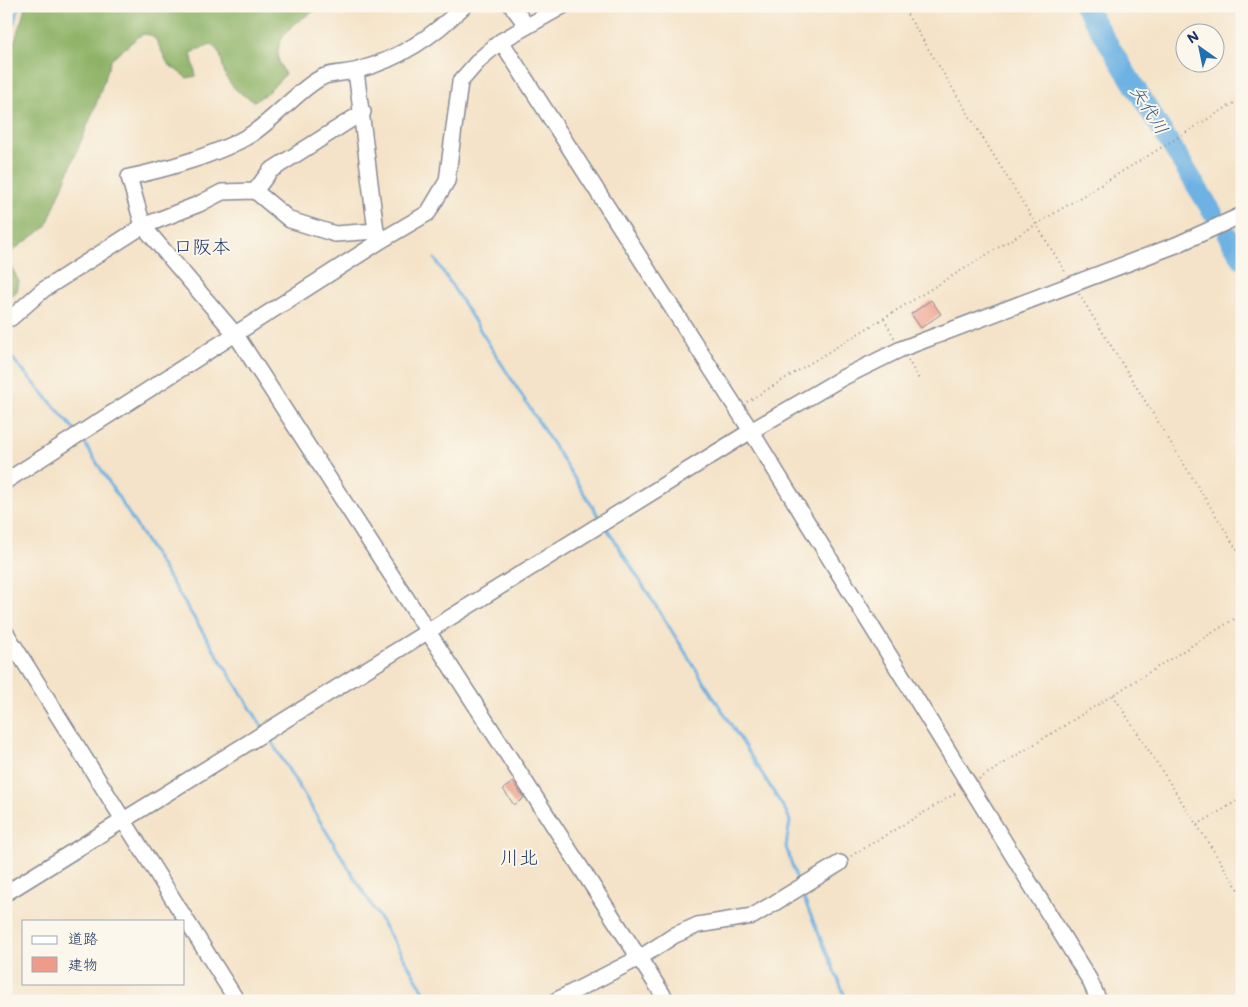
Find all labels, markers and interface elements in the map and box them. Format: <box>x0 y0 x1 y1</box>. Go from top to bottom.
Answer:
north arrow <box>1176 22 1226 72</box>
text: N <box>1183 26 1202 48</box>
water label: 矢代川 <box>1125 80 1174 139</box>
district label: 口阪本 <box>173 233 231 258</box>
district label: 川北 <box>500 844 538 869</box>
legend <box>22 920 185 984</box>
text: 道路 <box>68 928 98 948</box>
text: 建物 <box>68 954 98 974</box>

